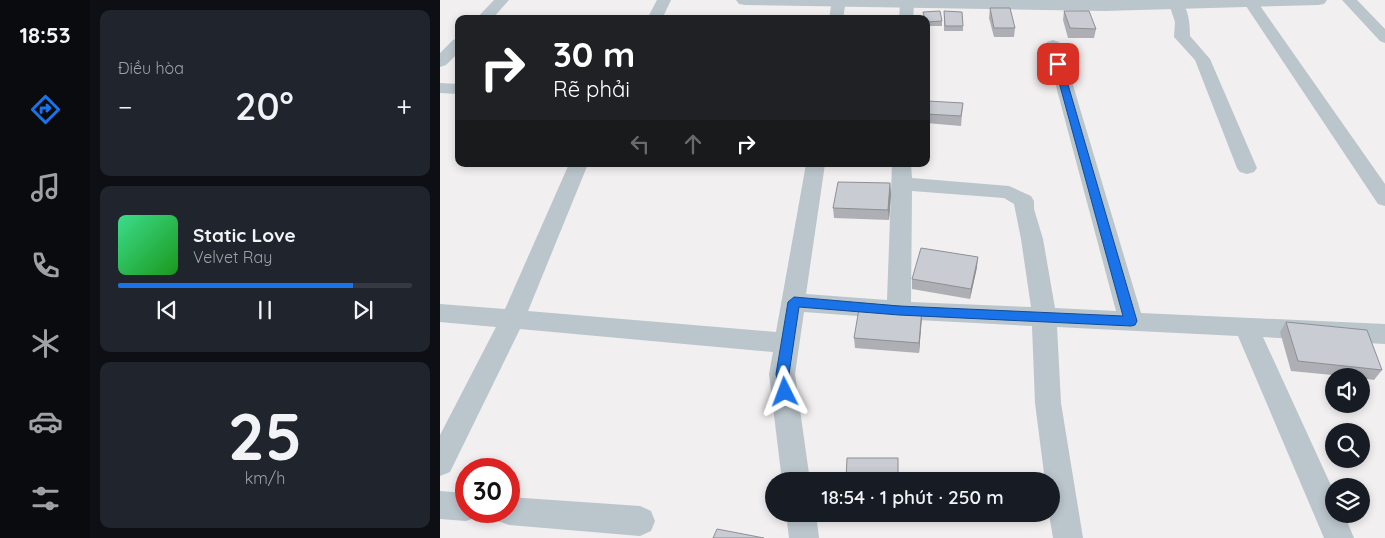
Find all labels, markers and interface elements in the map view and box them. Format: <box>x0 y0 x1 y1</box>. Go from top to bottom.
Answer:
text: 18:53 <box>19 21 71 49</box>
text: 30 m <box>553 32 635 76</box>
icon: right <box>470 35 535 100</box>
pin <box>1037 43 1079 85</box>
icon: arrive <box>1044 50 1072 78</box>
text: Điều hòa <box>118 58 184 78</box>
text: Rẽ phải <box>553 75 630 103</box>
text: 20° <box>235 82 294 130</box>
text: − <box>118 89 133 124</box>
text: + <box>396 89 412 124</box>
icon: directions <box>28 92 63 127</box>
icon: left <box>626 130 654 158</box>
icon: ahead <box>679 130 707 158</box>
icon: right <box>732 130 760 158</box>
icon: music <box>28 170 63 205</box>
text: Static Love <box>193 223 296 247</box>
text: Velvet Ray <box>193 247 272 267</box>
icon: phone <box>28 248 63 283</box>
icon: previous <box>153 296 181 324</box>
icon: pause <box>251 296 279 324</box>
icon: next <box>349 296 377 324</box>
icon: climate <box>28 326 63 361</box>
position arrow <box>758 365 810 417</box>
map controls <box>1325 368 1370 523</box>
button: sound <box>1325 368 1370 413</box>
text: 25 <box>228 395 302 476</box>
icon: car <box>28 404 63 439</box>
button: search <box>1325 423 1370 468</box>
speed limit sign: 30 <box>455 458 520 523</box>
text: km/h <box>245 468 285 488</box>
button: layers <box>1325 478 1370 523</box>
icon: filters <box>28 481 63 516</box>
text: 18:54 · 1 phút · 250 m <box>821 485 1004 509</box>

